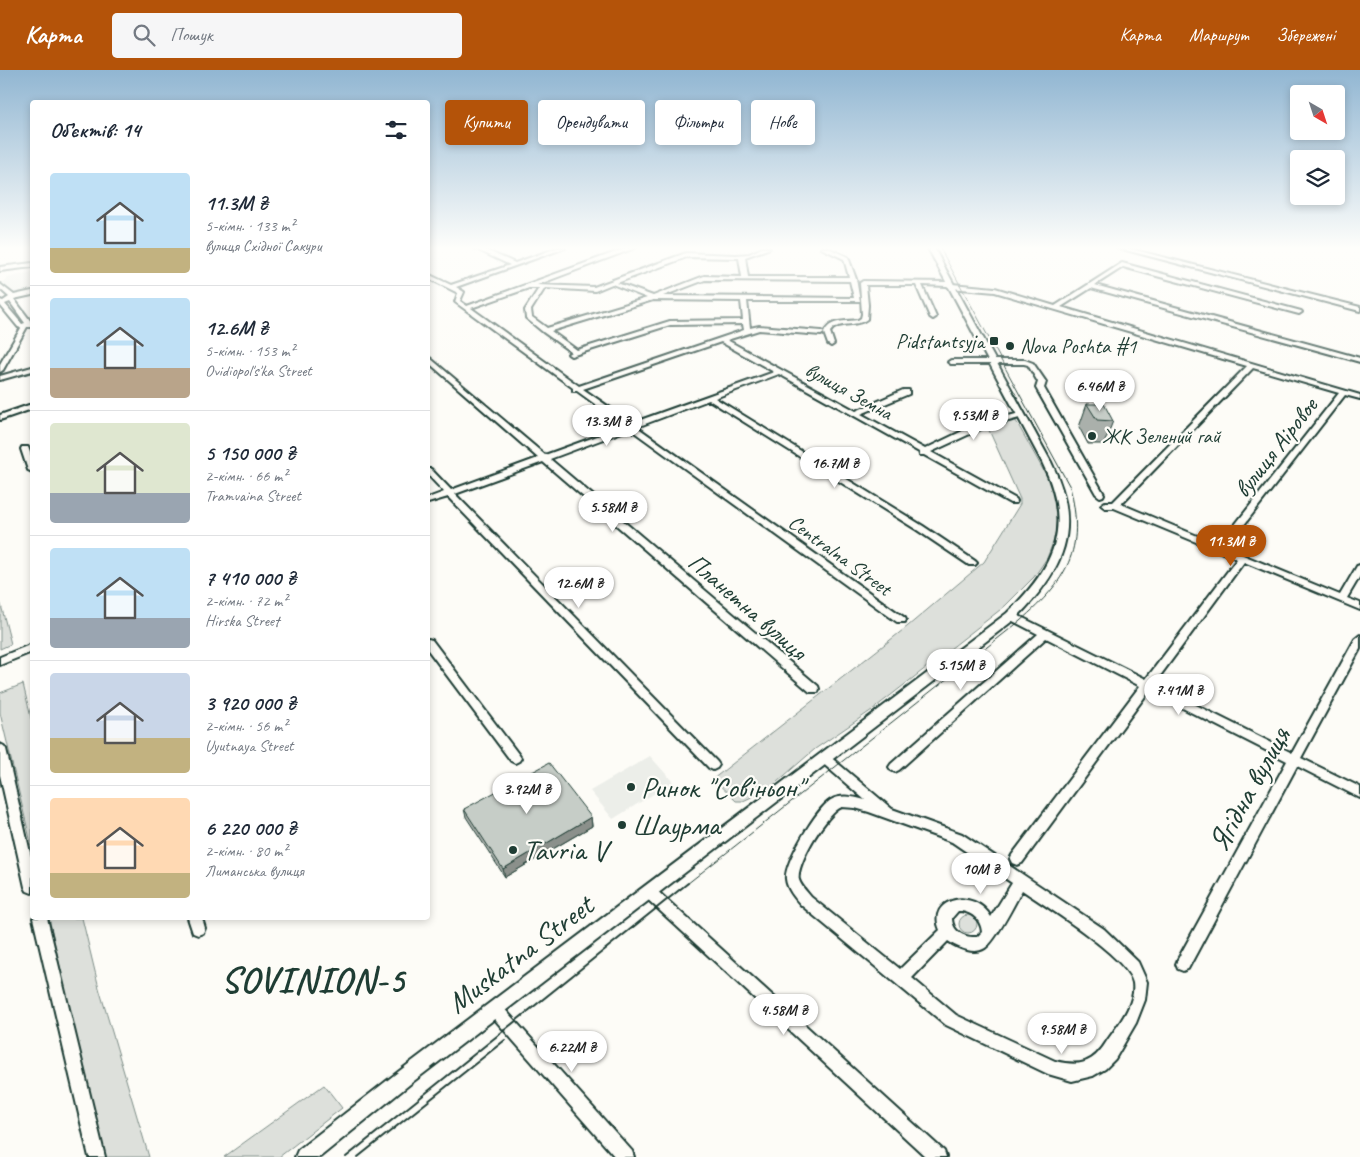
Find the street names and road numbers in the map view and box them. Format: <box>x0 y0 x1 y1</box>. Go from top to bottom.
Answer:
street label: вулиця Земна <box>801 356 899 426</box>
street label: вулиця Аіровое <box>1227 390 1326 504</box>
street label: Centralna Street <box>783 509 898 602</box>
street label: Планетна вулиця <box>681 546 815 669</box>
street label: Ягідна вулиця <box>1199 719 1299 858</box>
street label: Muskatna Street <box>439 885 603 1021</box>

